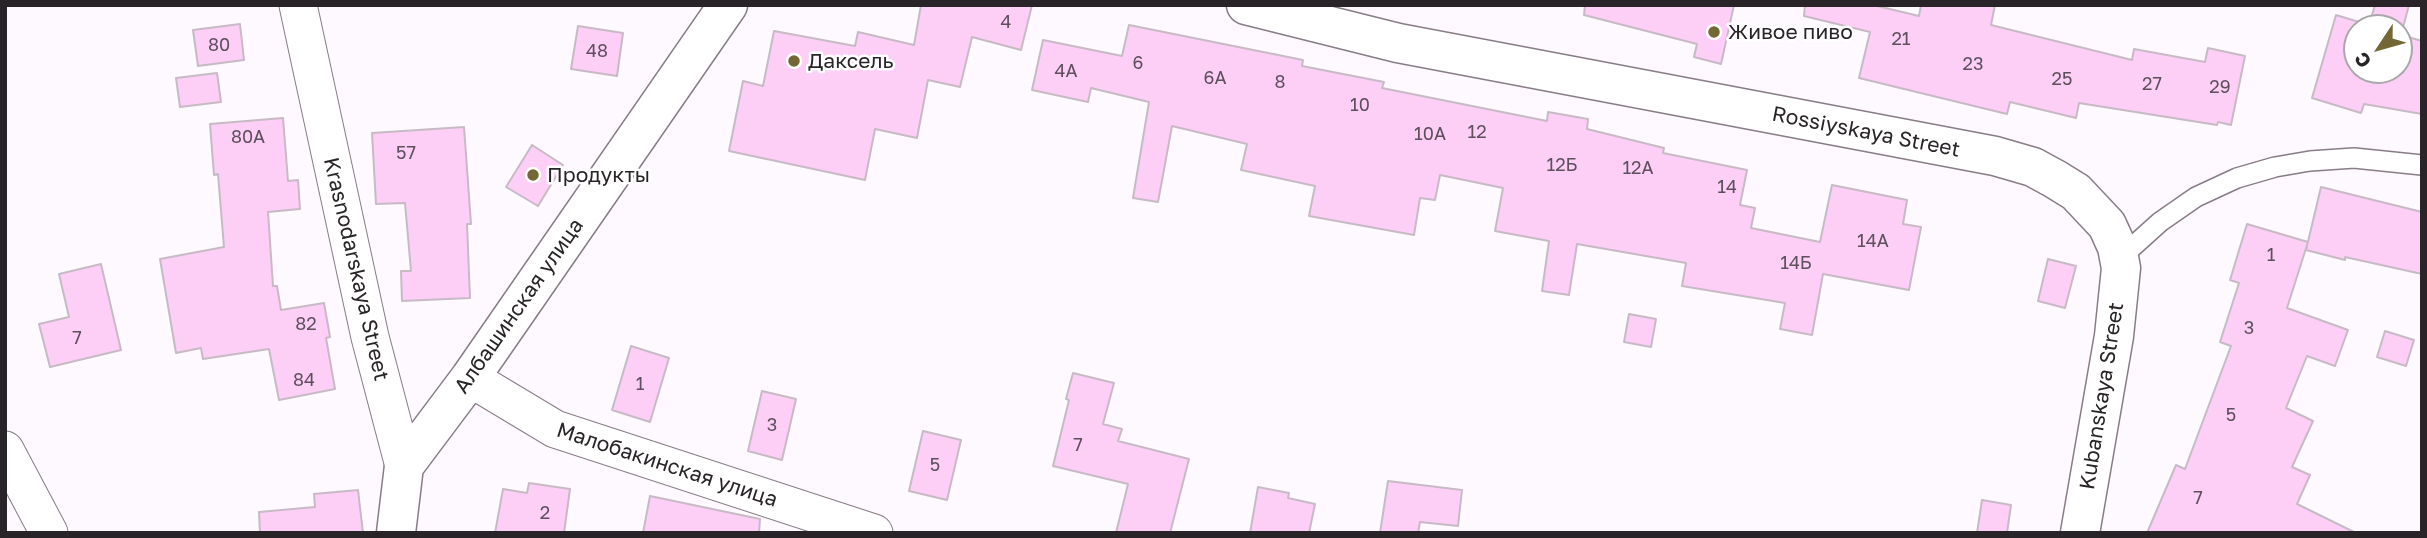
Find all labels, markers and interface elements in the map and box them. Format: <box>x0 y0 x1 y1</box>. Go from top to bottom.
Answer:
house number: 4 <box>1001 11 1011 33</box>
north arrow <box>2343 14 2413 84</box>
place label: Живое пиво <box>1728 19 1853 45</box>
marker: Живое пиво <box>1706 24 1722 40</box>
house number: 21 <box>1891 28 1911 50</box>
house number: 80 <box>208 34 230 56</box>
house number: 48 <box>586 40 608 62</box>
place label: Даксель <box>808 48 894 74</box>
text: С <box>2349 48 2375 73</box>
house number: 6 <box>1133 52 1143 74</box>
marker: Даксель <box>786 53 802 69</box>
house number: 23 <box>1963 53 1983 75</box>
house number: 4А <box>1054 60 1078 82</box>
house number: 6А <box>1204 67 1226 89</box>
house number: 25 <box>2052 68 2072 90</box>
house number: 8 <box>1275 71 1285 93</box>
house number: 27 <box>2142 73 2162 95</box>
house number: 29 <box>2209 76 2231 98</box>
house number: 10 <box>1350 94 1370 116</box>
street label: Rossiyskaya Street <box>1770 101 1962 163</box>
house number: 12 <box>1467 121 1487 143</box>
house number: 10А <box>1414 123 1446 145</box>
house number: 80А <box>231 126 265 148</box>
house number: 57 <box>396 142 416 164</box>
house number: 12Б <box>1546 154 1578 176</box>
street label: Krasnodarskaya Street <box>318 155 394 383</box>
house number: 12А <box>1622 157 1654 179</box>
place label: Продукты <box>547 162 650 188</box>
marker: Продукты <box>525 167 541 183</box>
house number: 14 <box>1717 176 1737 198</box>
street label: Албашинская улица <box>449 214 589 398</box>
house number: 14А <box>1857 230 1889 252</box>
house number: 1 <box>2267 244 2275 266</box>
house number: 14Б <box>1780 252 1812 274</box>
street label: Kubanskaya Street <box>2075 301 2129 491</box>
house number: 82 <box>295 313 317 335</box>
house number: 3 <box>2244 317 2254 339</box>
house number: 7 <box>72 327 82 349</box>
house number: 84 <box>293 369 315 391</box>
house number: 1 <box>636 373 644 395</box>
house number: 5 <box>2226 404 2236 426</box>
house number: 3 <box>767 414 777 436</box>
street label: Малобакинская улица <box>553 417 781 513</box>
house number: 7 <box>1073 434 1083 456</box>
house number: 5 <box>930 454 940 476</box>
house number: 7 <box>2193 487 2203 509</box>
house number: 2 <box>540 502 550 524</box>

